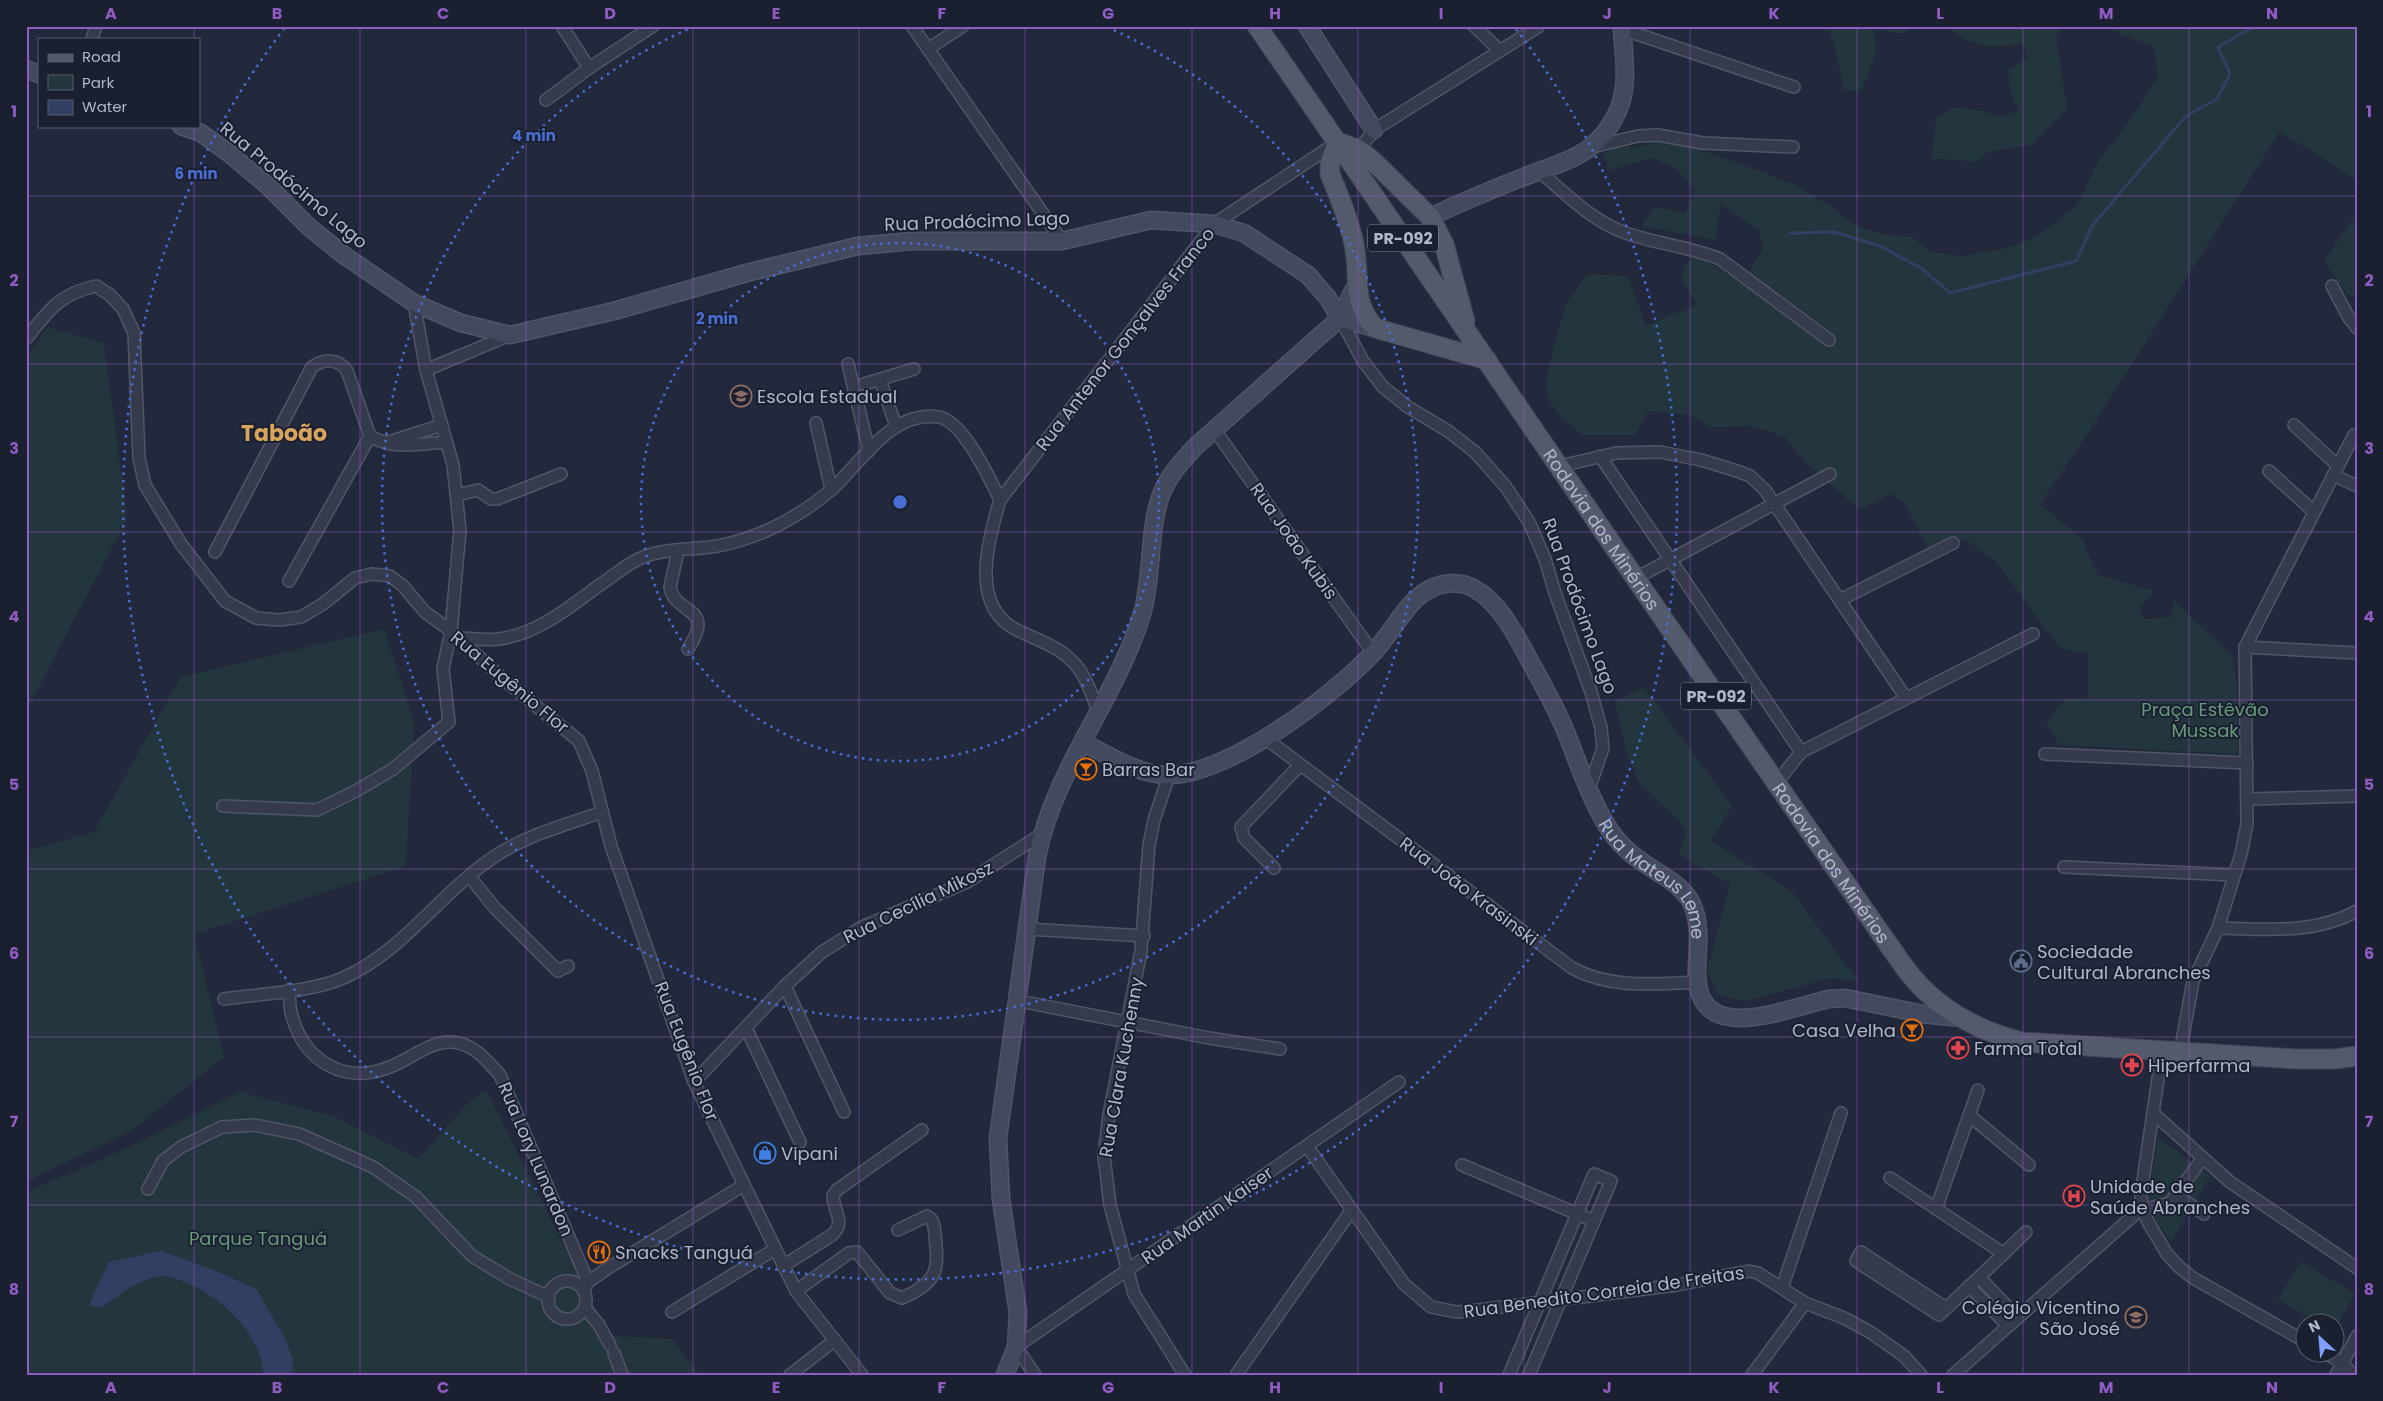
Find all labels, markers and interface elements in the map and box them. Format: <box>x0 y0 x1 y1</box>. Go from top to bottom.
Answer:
text: A <box>105 2 117 25</box>
text: B <box>272 2 282 25</box>
text: C <box>437 2 449 25</box>
text: D <box>604 2 616 25</box>
text: E <box>772 2 780 25</box>
text: F <box>938 2 947 25</box>
text: G <box>1102 2 1114 25</box>
text: H <box>1269 2 1281 25</box>
text: I <box>1439 2 1443 25</box>
text: J <box>1602 2 1612 25</box>
text: K <box>1768 2 1780 25</box>
text: L <box>1936 2 1944 25</box>
text: M <box>2099 2 2113 25</box>
text: N <box>2266 2 2278 25</box>
legend <box>38 38 200 128</box>
text: Road <box>82 46 121 67</box>
text: Park <box>82 72 114 93</box>
text: Water <box>82 96 128 117</box>
text: 1 <box>11 100 17 123</box>
text: 1 <box>2366 100 2372 123</box>
street label: Rua Prodócimo Lago <box>215 116 373 254</box>
text: 4 min <box>512 125 556 146</box>
text: 6 min <box>174 163 218 184</box>
street label: Rua Prodócimo Lago <box>884 205 1070 237</box>
street label: Rua Antenor Gonçalves Franco <box>1030 222 1220 456</box>
road number: PR-092 <box>1368 224 1438 252</box>
text: 2 <box>9 269 19 292</box>
text: 2 <box>2364 269 2374 292</box>
text: 2 min <box>696 308 738 329</box>
school or university icon: Escola Estadual <box>729 384 753 408</box>
place label: Escola Estadual <box>757 384 897 409</box>
district label: Taboão <box>241 418 327 449</box>
text: 3 <box>9 437 19 460</box>
text: 3 <box>2364 437 2374 460</box>
street label: Rodovia dos Minérios <box>1538 444 1666 615</box>
street label: Rua João Kubis <box>1244 478 1344 604</box>
centre of rings <box>891 493 909 511</box>
street label: Rua Prodócimo Lago <box>1537 515 1623 697</box>
text: 4 <box>9 605 20 628</box>
text: 4 <box>2364 605 2375 628</box>
street label: Rua Eugênio Flor <box>445 625 575 739</box>
road number: PR-092 <box>1681 682 1751 709</box>
park label: Praça Estêvão Mussak <box>2141 697 2269 743</box>
bar icon: Barras Bar <box>1074 757 1098 781</box>
place label: Barras Bar <box>1102 757 1195 782</box>
text: 5 <box>9 773 19 796</box>
text: 5 <box>2364 773 2374 796</box>
street label: Rodovia dos Minérios <box>1767 777 1896 948</box>
street label: Rua Mateus Leme <box>1593 814 1711 940</box>
street label: Rua João Krasinski <box>1395 831 1543 951</box>
street label: Rua Cecília Mikosz <box>839 855 997 949</box>
place label: Sociedade Cultural Abranches <box>2037 939 2211 985</box>
text: 6 <box>9 942 19 965</box>
text: 6 <box>2364 942 2374 965</box>
public building icon: Sociedade Cultural Abranches <box>2009 949 2033 973</box>
street label: Rua Clara Kuchenny <box>1093 975 1149 1159</box>
street label: Rua Eugênio Flor <box>649 978 725 1125</box>
place label: Casa Velha <box>1792 1018 1896 1043</box>
bar icon: Casa Velha <box>1900 1018 1924 1042</box>
pharmacy icon: Farma Total <box>1946 1036 1970 1060</box>
place label: Farma Total <box>1974 1036 2082 1061</box>
pharmacy icon: Hiperfarma <box>2120 1053 2144 1077</box>
place label: Hiperfarma <box>2148 1053 2250 1078</box>
street label: Rua Lory Lunardon <box>492 1078 580 1240</box>
text: 7 <box>10 1110 19 1133</box>
text: 7 <box>2365 1110 2374 1133</box>
shop icon: Vipani <box>753 1141 777 1165</box>
place label: Vipani <box>781 1141 838 1166</box>
street label: Rua Martin Kaiser <box>1136 1160 1278 1270</box>
place label: Unidade de Saúde Abranches <box>2090 1174 2250 1220</box>
hospital icon: Unidade de Saúde Abranches <box>2062 1184 2086 1208</box>
park label: Parque Tanguá <box>189 1226 327 1251</box>
restaurant icon: Snacks Tanguá <box>587 1240 611 1264</box>
place label: Snacks Tanguá <box>615 1240 753 1265</box>
street label: Rua Benedito Correia de Freitas <box>1462 1260 1746 1324</box>
text: 8 <box>9 1278 19 1301</box>
text: 8 <box>2364 1278 2374 1301</box>
place label: Colégio Vicentino São José <box>1962 1295 2120 1341</box>
school or university icon: Colégio Vicentino São José <box>2124 1305 2148 1329</box>
north arrow <box>2296 1314 2346 1364</box>
text: N <box>2305 1315 2323 1338</box>
text: A <box>105 1376 117 1399</box>
text: B <box>272 1376 282 1399</box>
text: C <box>437 1376 449 1399</box>
text: D <box>604 1376 616 1399</box>
text: E <box>772 1376 780 1399</box>
text: F <box>938 1376 947 1399</box>
text: G <box>1102 1376 1114 1399</box>
text: H <box>1269 1376 1281 1399</box>
text: I <box>1439 1376 1443 1399</box>
text: J <box>1602 1376 1612 1399</box>
text: K <box>1768 1376 1780 1399</box>
text: L <box>1936 1376 1944 1399</box>
text: M <box>2099 1376 2113 1399</box>
text: N <box>2266 1376 2278 1399</box>

